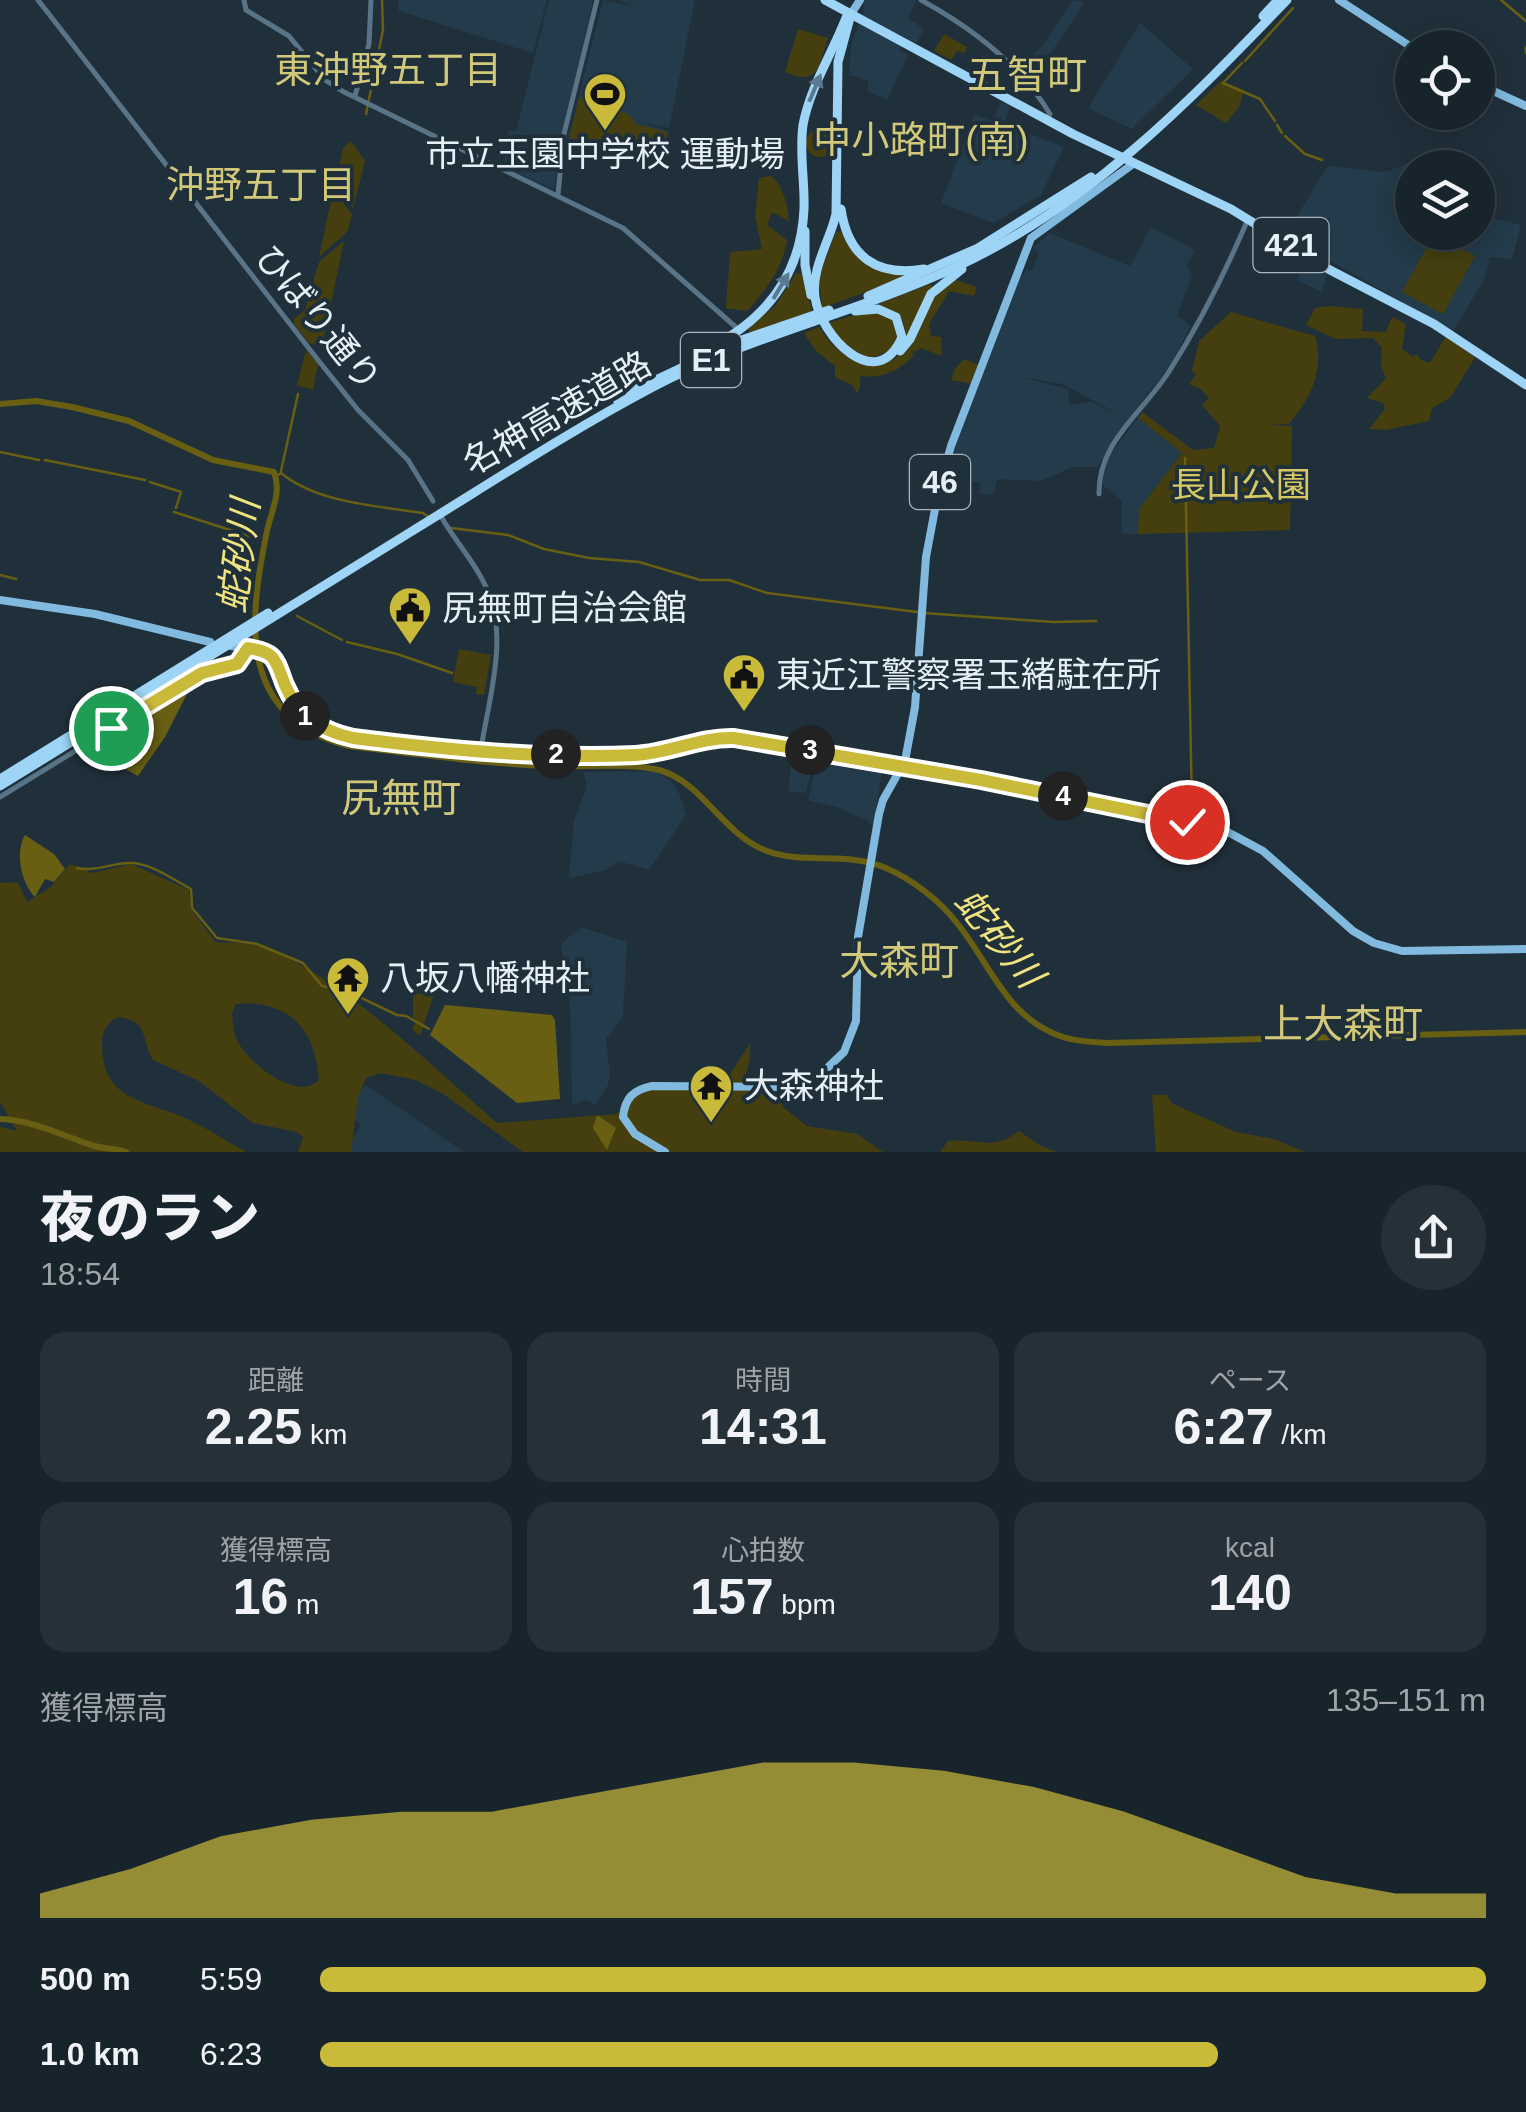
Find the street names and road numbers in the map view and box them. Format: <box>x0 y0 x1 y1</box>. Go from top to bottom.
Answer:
road number: 421 <box>1254 218 1328 272</box>
street label: ひばり通り <box>248 237 389 398</box>
road number: E1 <box>681 333 741 387</box>
street label: 名神高速道路 <box>456 343 657 482</box>
road number: 46 <box>910 455 970 509</box>

